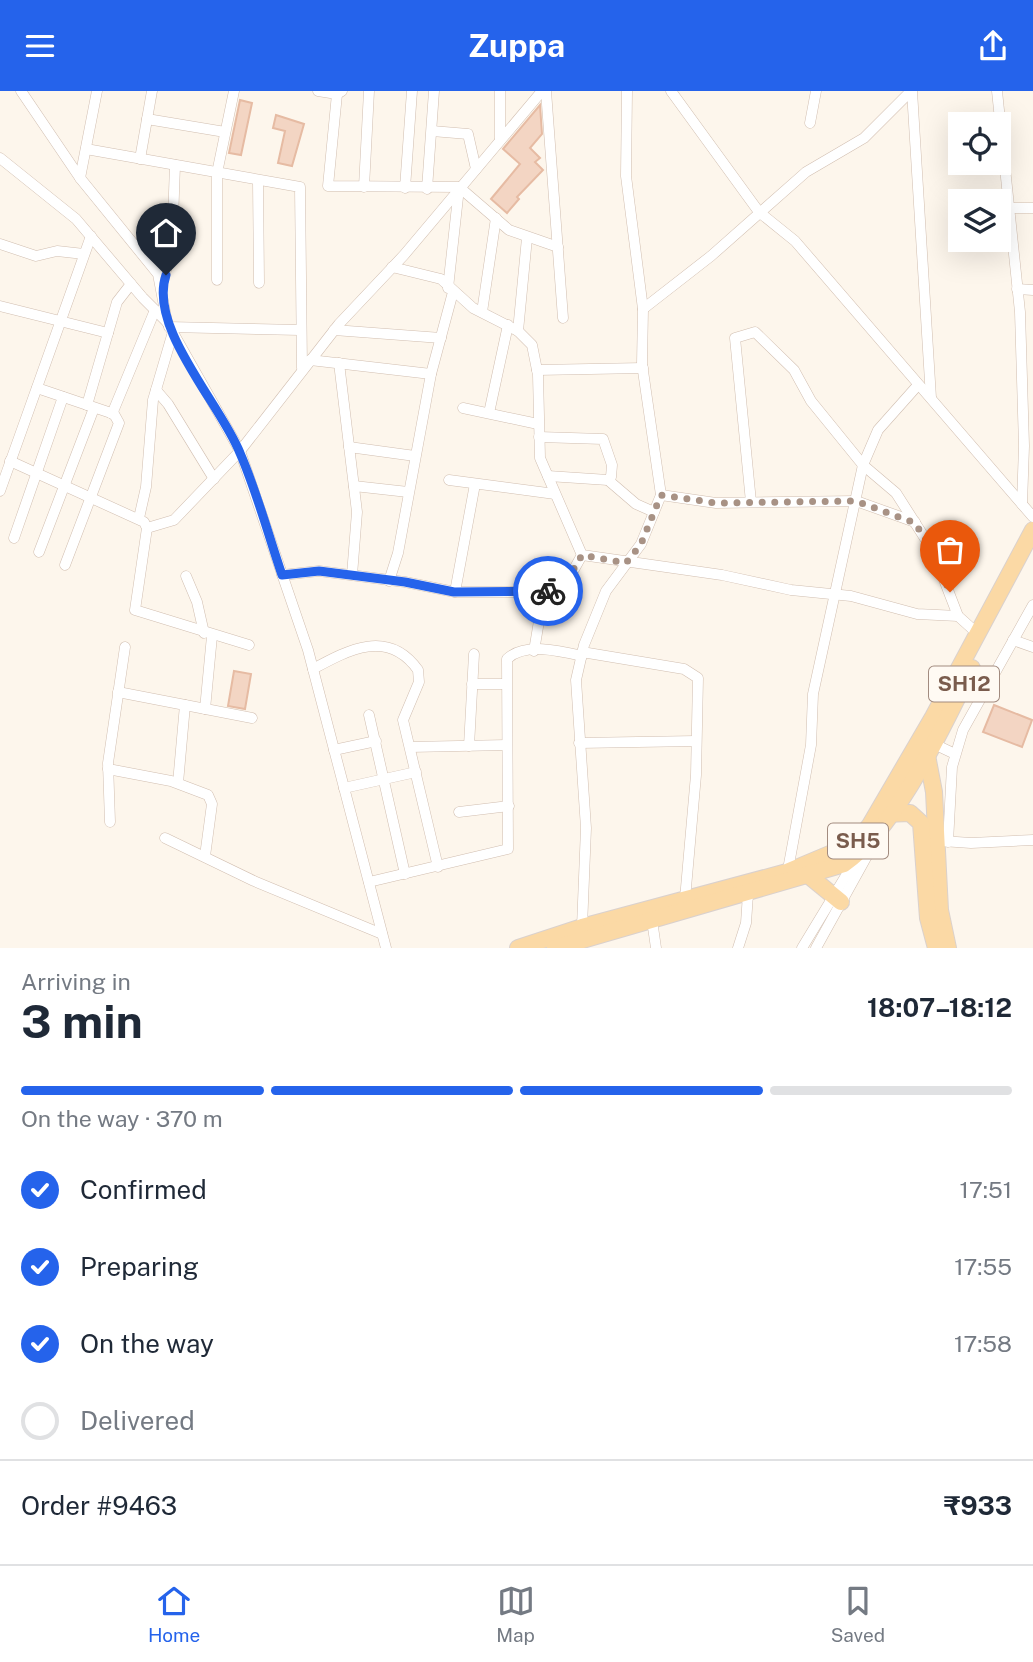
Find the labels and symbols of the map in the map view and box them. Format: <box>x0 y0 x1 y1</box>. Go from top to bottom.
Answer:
pin <box>136 203 196 275</box>
pin <box>920 520 980 592</box>
courier <box>513 556 583 626</box>
road number: SH12 <box>929 667 999 701</box>
road number: SH5 <box>828 823 888 859</box>

